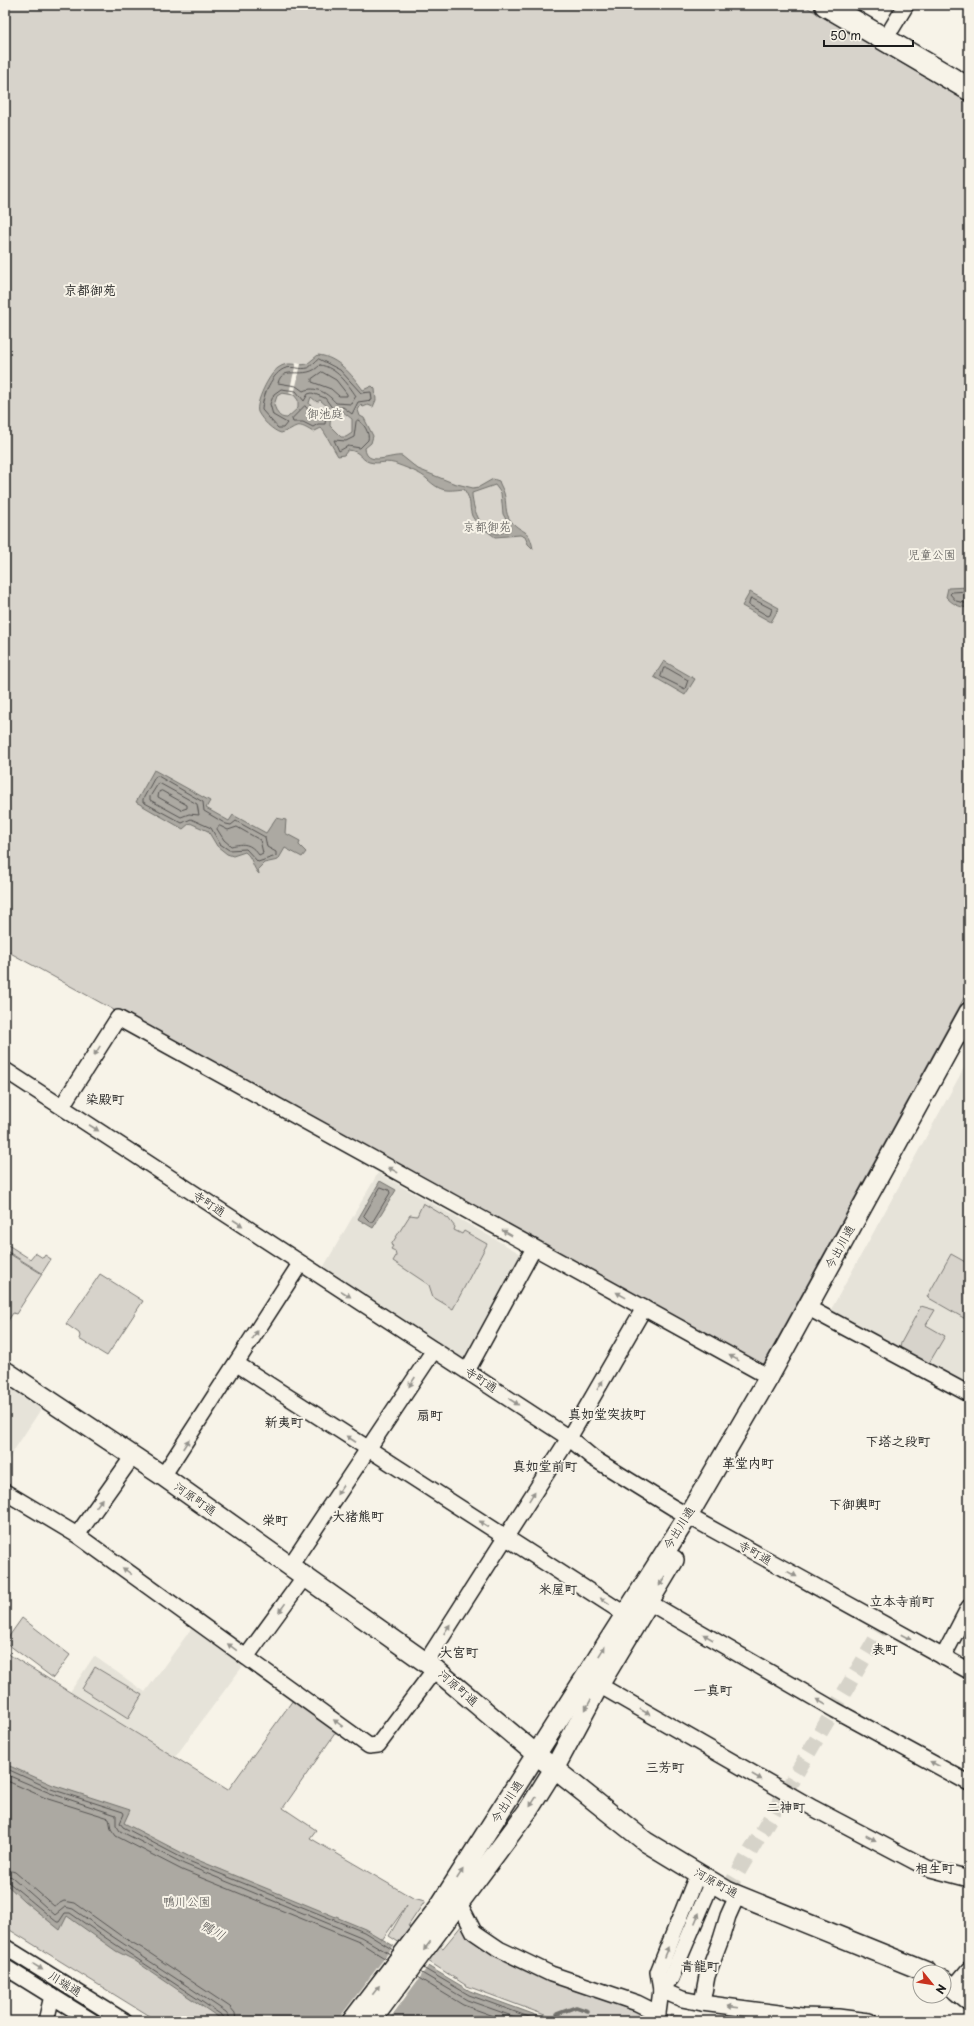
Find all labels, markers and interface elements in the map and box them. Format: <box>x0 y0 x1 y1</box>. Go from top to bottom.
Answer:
scale bar <box>824 22 913 48</box>
text: 50 m <box>830 26 861 44</box>
district label: 京都御苑 <box>64 280 116 299</box>
park label: 御池庭 <box>307 404 343 422</box>
park label: 京都御苑 <box>463 517 511 535</box>
park label: 児童公園 <box>908 545 956 563</box>
one-way arrow <box>93 1046 101 1056</box>
district label: 染殿町 <box>85 1089 125 1108</box>
one-way arrow <box>89 1124 99 1132</box>
one-way arrow <box>387 1166 399 1173</box>
street label: 寺町通 <box>190 1186 230 1221</box>
one-way arrow <box>232 1219 243 1227</box>
street label: 今出川通 <box>820 1221 859 1272</box>
one-way arrow <box>501 1229 513 1236</box>
one-way arrow <box>341 1290 352 1298</box>
one-way arrow <box>615 1292 627 1299</box>
one-way arrow <box>252 1329 259 1341</box>
one-way arrow <box>729 1355 740 1362</box>
street label: 寺町通 <box>462 1362 502 1397</box>
one-way arrow <box>408 1377 416 1387</box>
one-way arrow <box>596 1379 603 1391</box>
one-way arrow <box>509 1398 520 1406</box>
district label: 真如堂突抜町 <box>568 1404 646 1423</box>
district label: 扇町 <box>417 1405 443 1424</box>
district label: 新夷町 <box>264 1412 304 1431</box>
district label: 下塔之段町 <box>865 1431 931 1450</box>
one-way arrow <box>345 1435 357 1442</box>
one-way arrow <box>182 1438 189 1450</box>
district label: 革堂内町 <box>722 1453 774 1472</box>
district label: 真如堂前町 <box>512 1456 578 1475</box>
street label: 河原町通 <box>171 1477 220 1519</box>
one-way arrow <box>336 1485 344 1496</box>
one-way arrow <box>529 1490 536 1502</box>
district label: 下御輿町 <box>829 1494 881 1513</box>
one-way arrow <box>95 1498 103 1509</box>
street label: 今出川通 <box>658 1502 699 1553</box>
district label: 大猪熊町 <box>332 1506 384 1525</box>
district label: 栄町 <box>262 1510 288 1529</box>
one-way arrow <box>479 1520 489 1528</box>
street label: 寺町通 <box>735 1536 776 1569</box>
one-way arrow <box>121 1567 132 1575</box>
one-way arrow <box>786 1570 798 1577</box>
one-way arrow <box>658 1575 665 1587</box>
district label: 米屋町 <box>538 1579 578 1598</box>
district label: 立本寺前町 <box>869 1591 935 1610</box>
one-way arrow <box>599 1598 611 1605</box>
one-way arrow <box>278 1603 286 1613</box>
one-way arrow <box>444 1623 451 1635</box>
one-way arrow <box>702 1633 714 1640</box>
one-way arrow <box>900 1634 912 1640</box>
district label: 表町 <box>872 1639 898 1658</box>
district label: 大宮町 <box>439 1642 479 1661</box>
one-way arrow <box>227 1643 237 1651</box>
one-way arrow <box>599 1645 606 1657</box>
street label: 河原町通 <box>435 1665 483 1710</box>
district label: 一真町 <box>693 1680 733 1699</box>
one-way arrow <box>815 1698 827 1705</box>
one-way arrow <box>585 1699 591 1711</box>
one-way arrow <box>639 1708 651 1715</box>
one-way arrow <box>332 1719 343 1727</box>
district label: 三芳町 <box>645 1757 685 1776</box>
one-way arrow <box>929 1761 941 1768</box>
one-way arrow <box>751 1773 763 1780</box>
street label: 今出川通 <box>486 1776 527 1826</box>
one-way arrow <box>529 1796 537 1807</box>
district label: 二神町 <box>766 1797 806 1816</box>
one-way arrow <box>866 1835 877 1842</box>
district label: 相生町 <box>915 1858 955 1877</box>
street label: 河原町通 <box>691 1863 742 1902</box>
one-way arrow <box>456 1869 464 1879</box>
park label: 鴨川公園 <box>163 1892 211 1910</box>
one-way arrow <box>694 1911 700 1923</box>
water label: 鴨川 <box>197 1915 229 1944</box>
one-way arrow <box>423 1941 431 1951</box>
one-way arrow <box>663 1946 669 1958</box>
district label: 青龍町 <box>680 1956 720 1975</box>
one-way arrow <box>33 1963 43 1971</box>
north arrow <box>912 1964 952 2004</box>
street label: 川端通 <box>45 1966 86 2000</box>
text: N <box>931 1981 951 1998</box>
one-way arrow <box>372 1985 380 1995</box>
one-way arrow <box>727 2003 739 2010</box>

